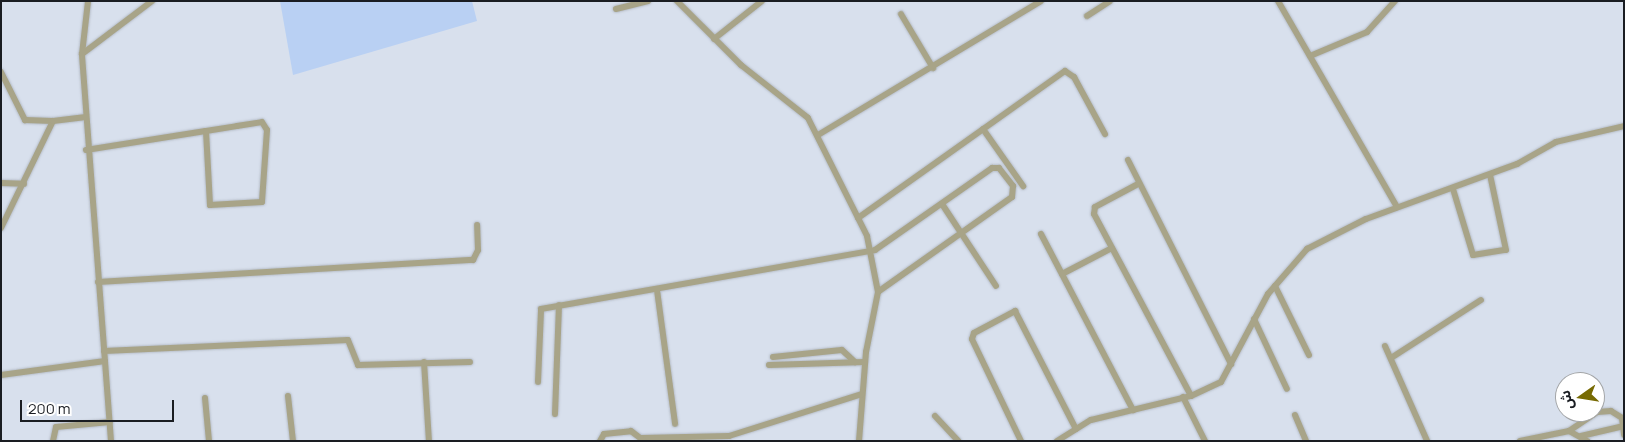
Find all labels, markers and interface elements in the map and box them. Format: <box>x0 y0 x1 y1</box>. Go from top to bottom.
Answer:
north arrow <box>1555 372 1605 422</box>
text: ش <box>1554 389 1577 412</box>
scale bar <box>22 390 176 422</box>
text: 200 m <box>28 398 71 419</box>

